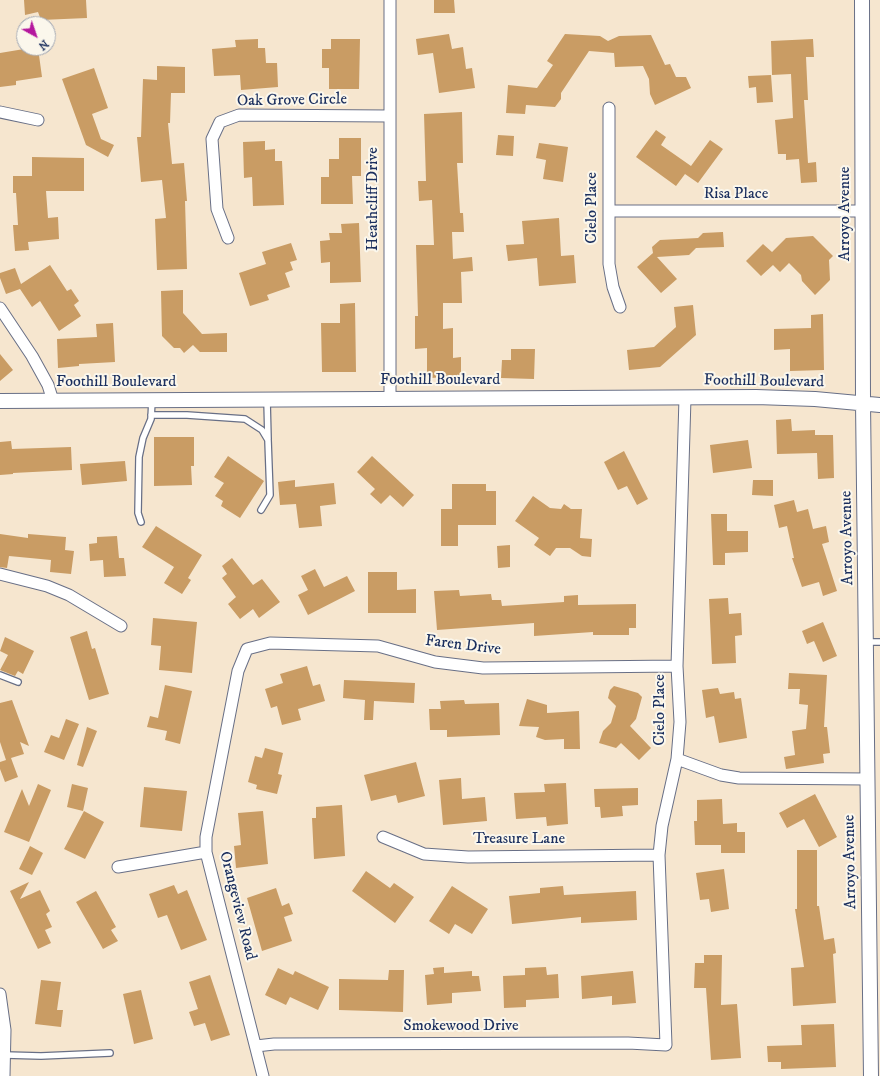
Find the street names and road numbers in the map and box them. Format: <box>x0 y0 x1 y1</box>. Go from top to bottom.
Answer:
street label: Oak Grove Circle <box>237 90 347 112</box>
street label: Heathcliff Drive <box>364 147 384 251</box>
street label: Arroyo Avenue <box>836 167 856 261</box>
street label: Cielo Place <box>583 172 603 244</box>
street label: Risa Place <box>704 185 768 205</box>
street label: Foothill Boulevard <box>380 371 500 391</box>
street label: Foothill Boulevard <box>704 371 824 393</box>
street label: Foothill Boulevard <box>56 373 176 393</box>
street label: Arroyo Avenue <box>838 490 858 586</box>
street label: Faren Drive <box>424 632 502 660</box>
street label: Cielo Place <box>651 674 671 746</box>
street label: Arroyo Avenue <box>841 814 861 910</box>
street label: Treasure Lane <box>473 830 565 850</box>
street label: Orangeview Road <box>214 850 260 962</box>
street label: Smokewood Drive <box>403 1017 519 1037</box>

